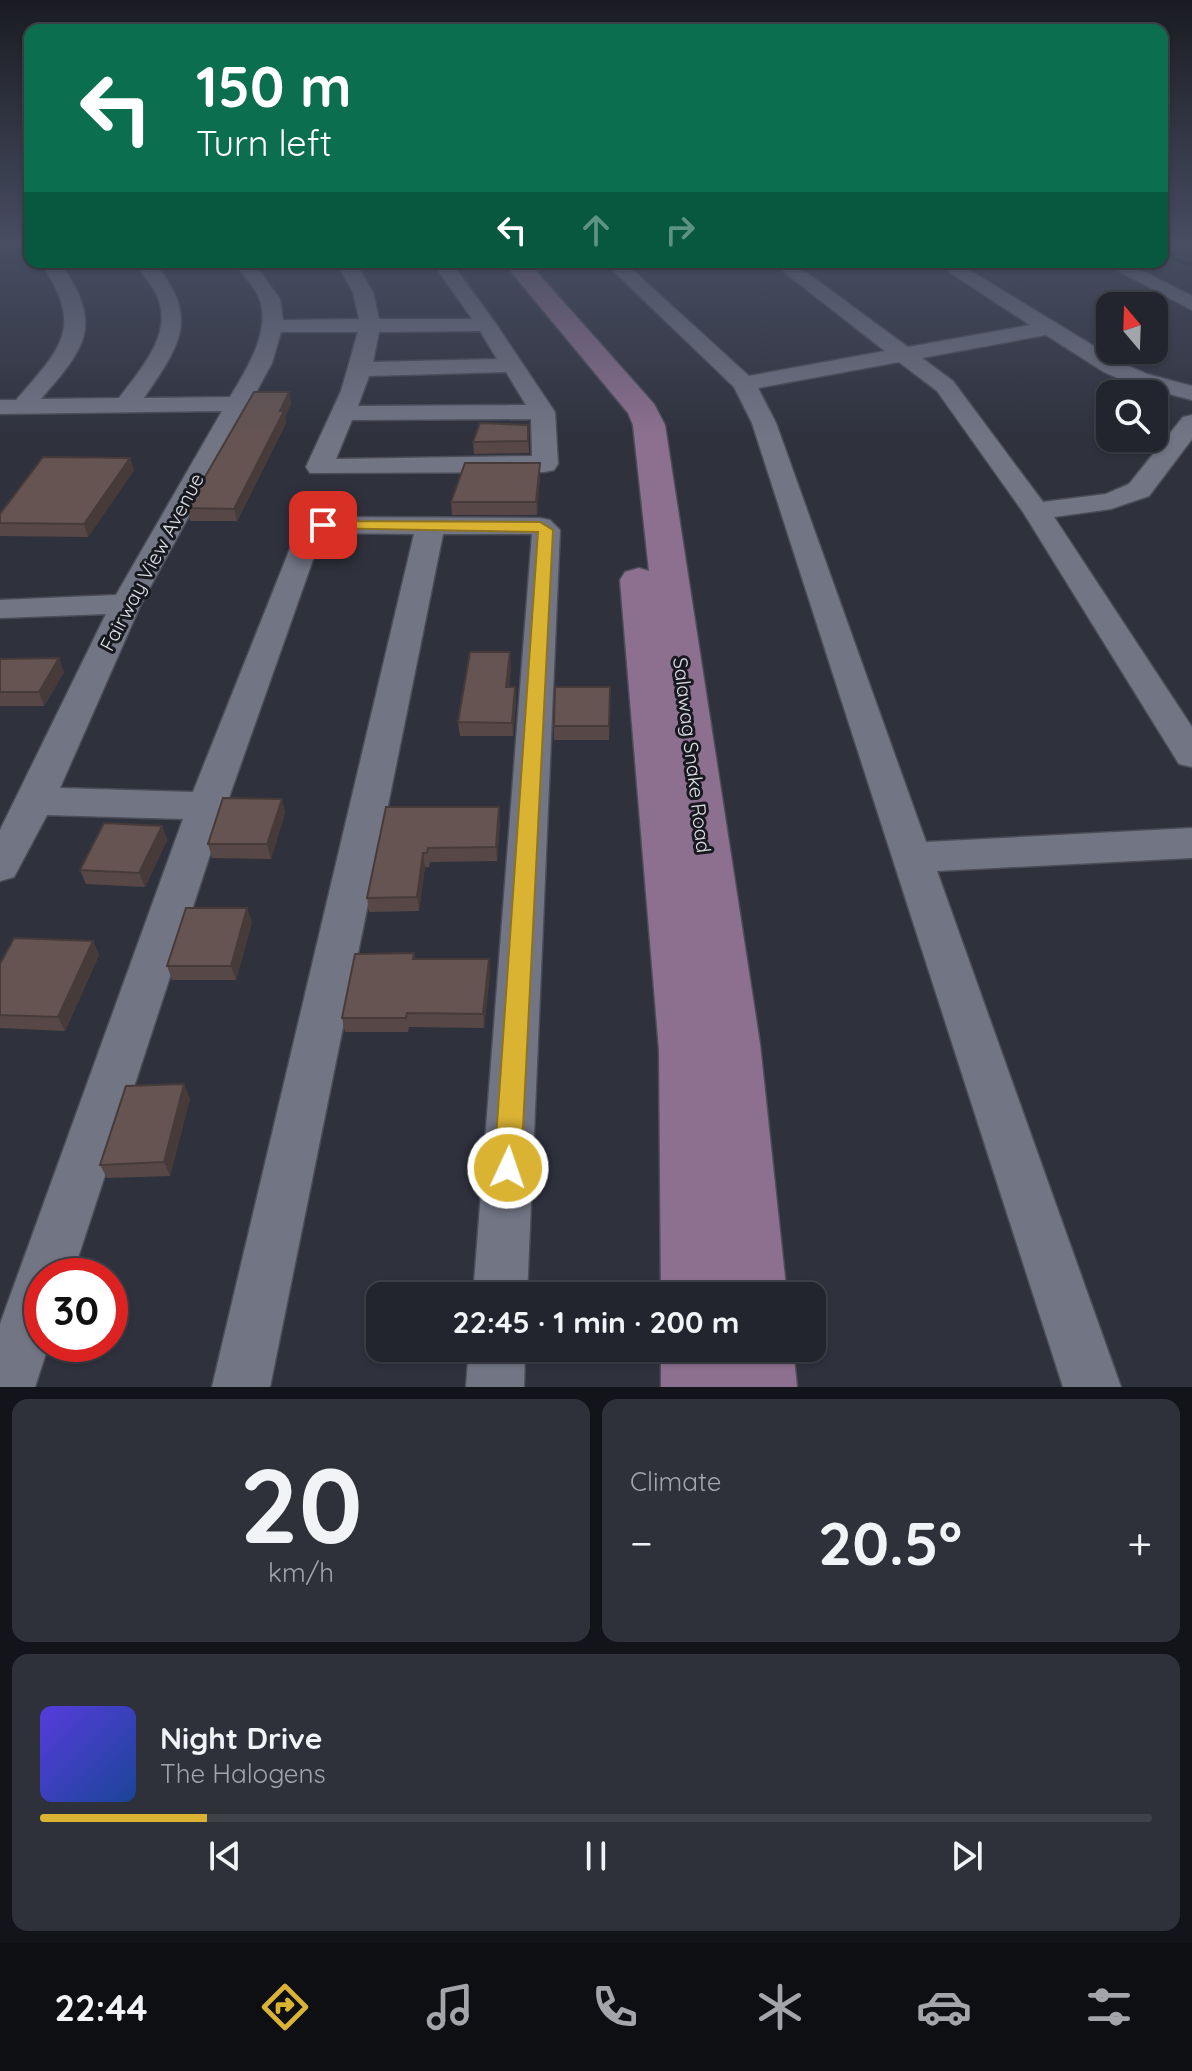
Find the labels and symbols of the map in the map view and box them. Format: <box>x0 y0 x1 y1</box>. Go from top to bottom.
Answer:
north arrow <box>1096 292 1168 364</box>
street label: Fairway View Avenue <box>94 469 209 655</box>
pin <box>289 491 357 559</box>
street label: Salawag Snake Road <box>668 656 717 854</box>
position arrow <box>466 1126 550 1210</box>
speed limit sign: 30 <box>24 1258 128 1362</box>

